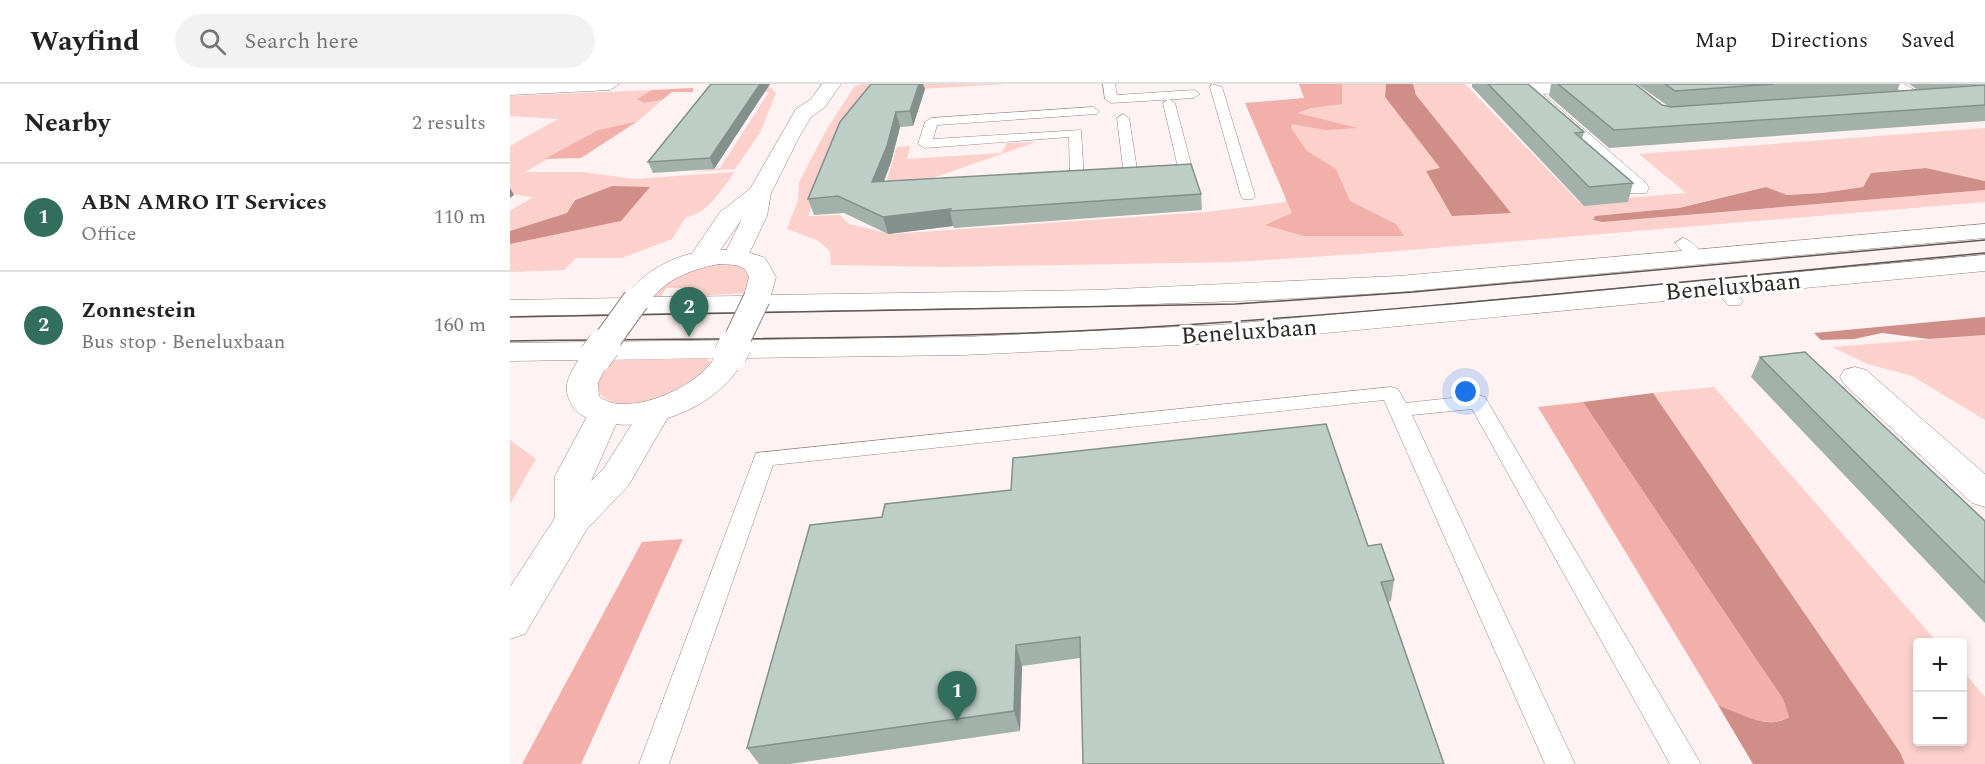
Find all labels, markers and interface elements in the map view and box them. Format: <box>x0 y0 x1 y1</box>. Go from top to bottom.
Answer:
search box <box>175 14 595 68</box>
text: Wayfind <box>30 20 139 63</box>
icon: search <box>196 25 229 58</box>
text: Search here <box>244 25 359 58</box>
text: Map <box>1695 25 1737 57</box>
text: Directions <box>1770 25 1868 57</box>
text: Saved <box>1901 25 1955 57</box>
text: Nearby <box>24 103 110 143</box>
text: 2 results <box>412 108 486 138</box>
text: ABN AMRO IT Services <box>81 186 327 219</box>
text: 1 <box>38 202 49 232</box>
text: 110 m <box>434 202 486 232</box>
text: Office <box>81 219 137 249</box>
street label: Beneluxbaan <box>1664 263 1803 311</box>
pin: 2 <box>670 288 708 337</box>
text: Zonnestein <box>81 294 196 327</box>
street label: Beneluxbaan <box>1180 309 1318 355</box>
text: 2 <box>38 310 49 340</box>
text: 160 m <box>434 310 486 340</box>
text: Bus stop · Beneluxbaan <box>81 327 285 357</box>
your location <box>1451 377 1480 406</box>
map controls <box>1913 638 1967 746</box>
button: + <box>1913 638 1967 692</box>
pin: 1 <box>938 672 976 721</box>
button: − <box>1913 692 1967 746</box>

